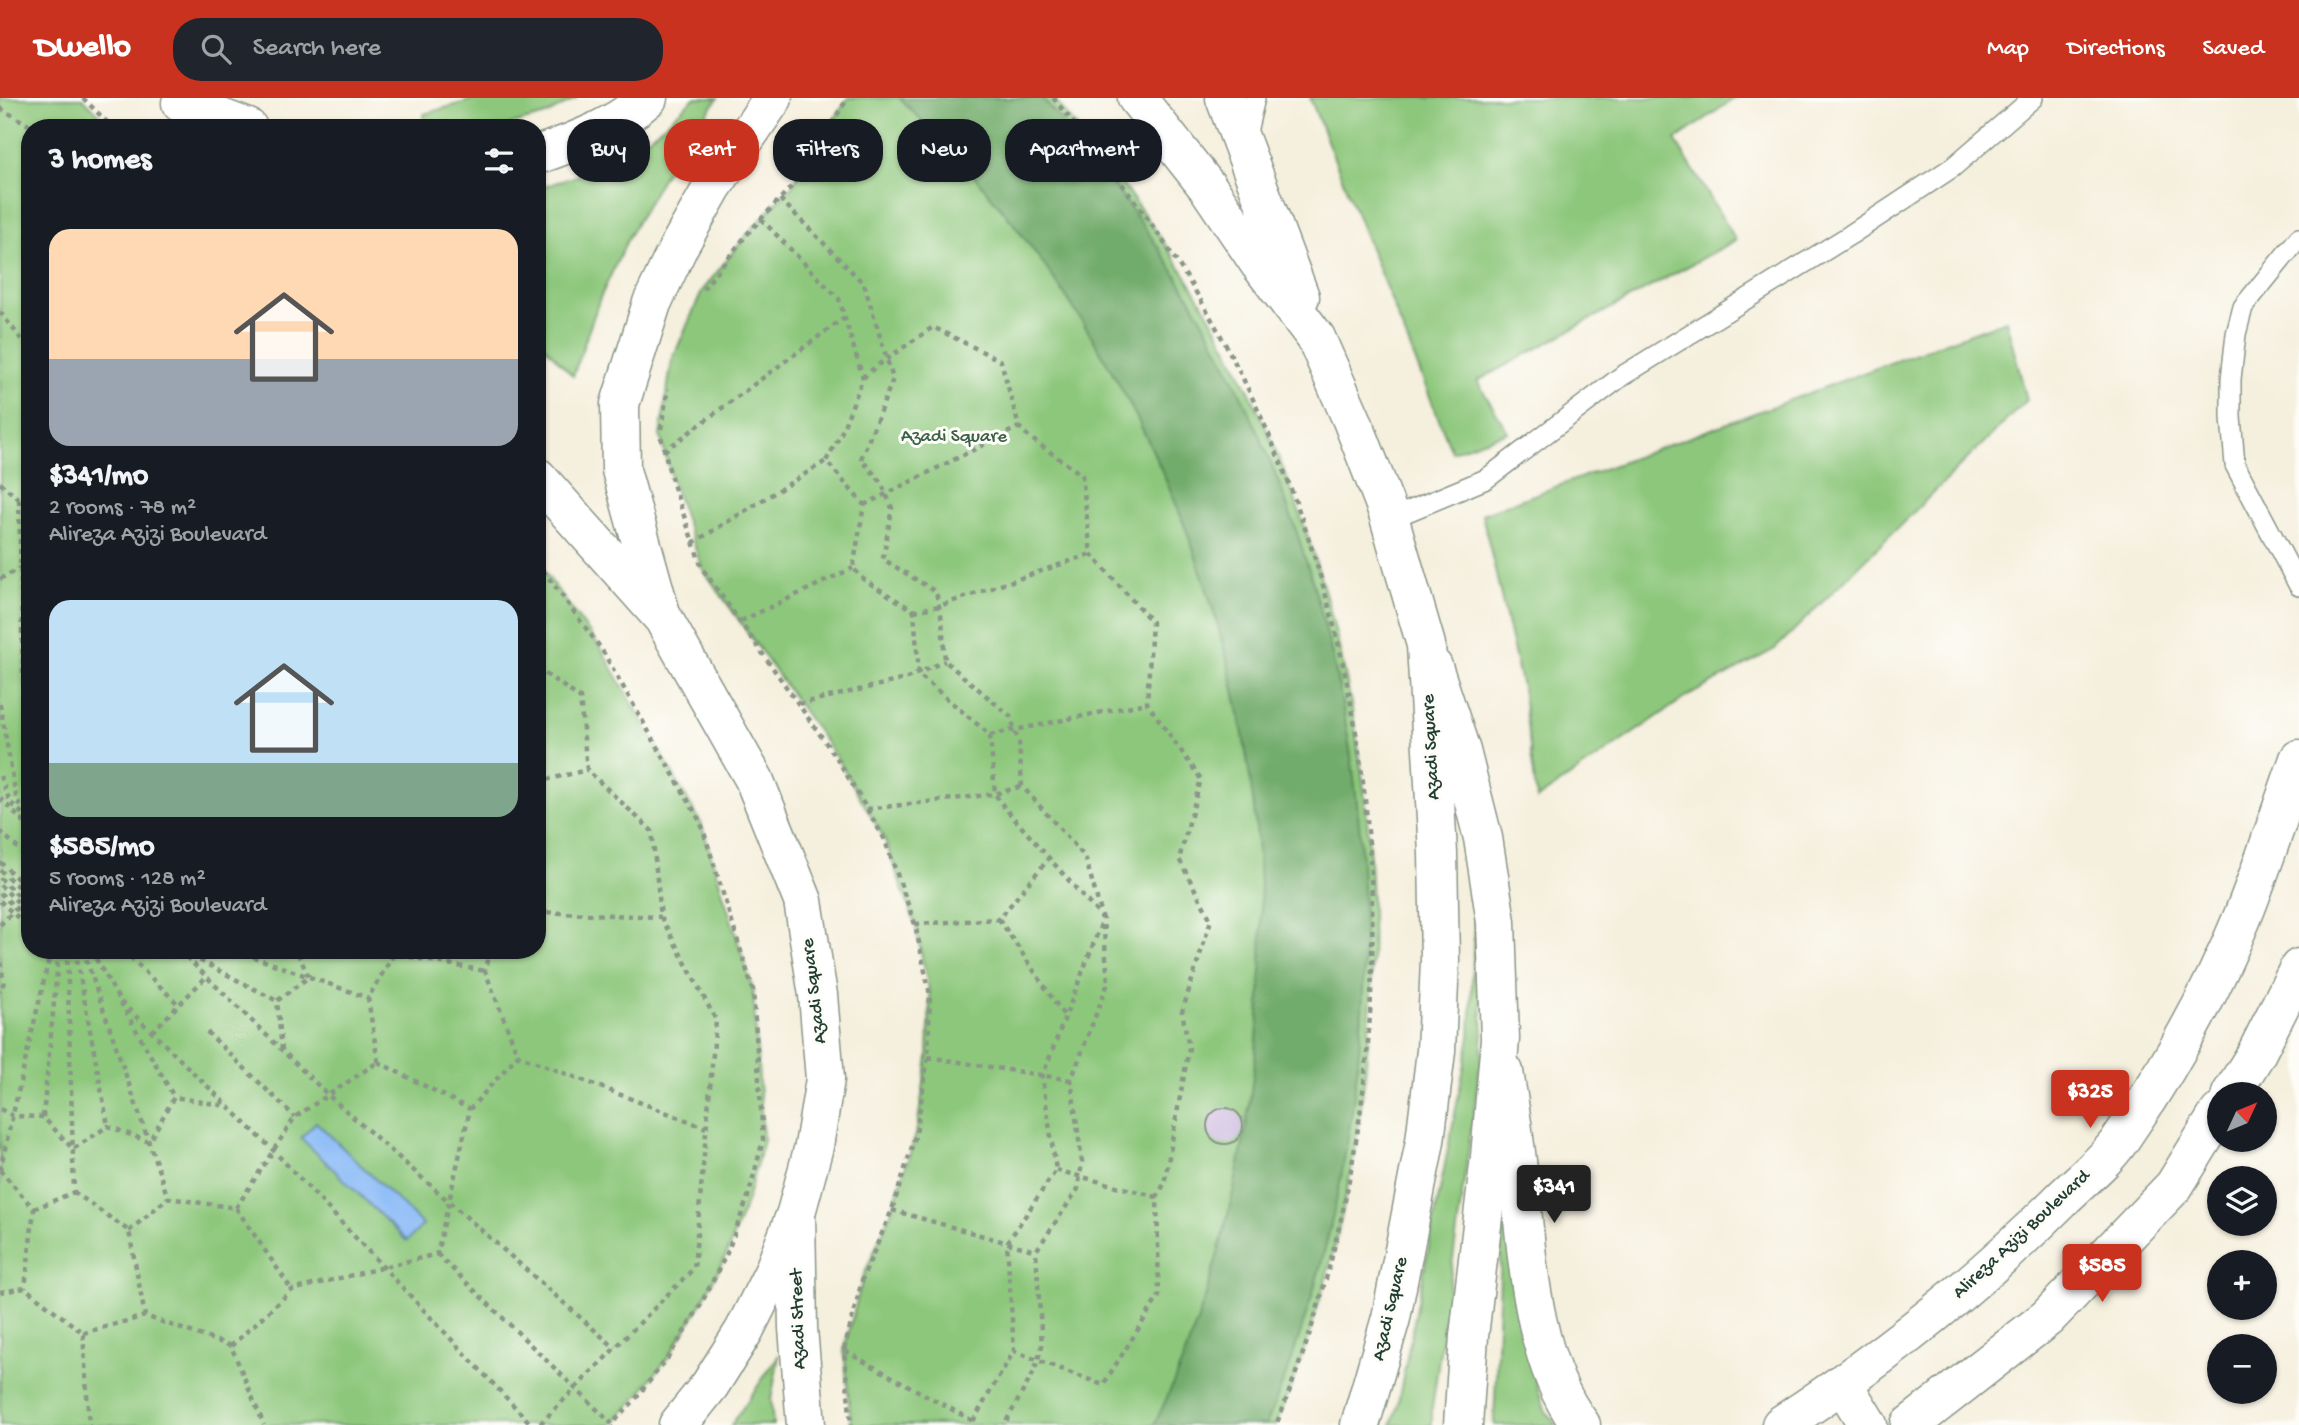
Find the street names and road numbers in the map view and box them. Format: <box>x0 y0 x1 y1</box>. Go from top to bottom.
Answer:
street label: Azadi Square <box>1418 693 1446 801</box>
street label: Azadi Square <box>797 937 833 1045</box>
street label: Alireza Azizi Boulevard <box>1949 1164 2097 1305</box>
street label: Azadi Square <box>1368 1255 1414 1363</box>
street label: Azadi Street <box>786 1266 812 1370</box>

